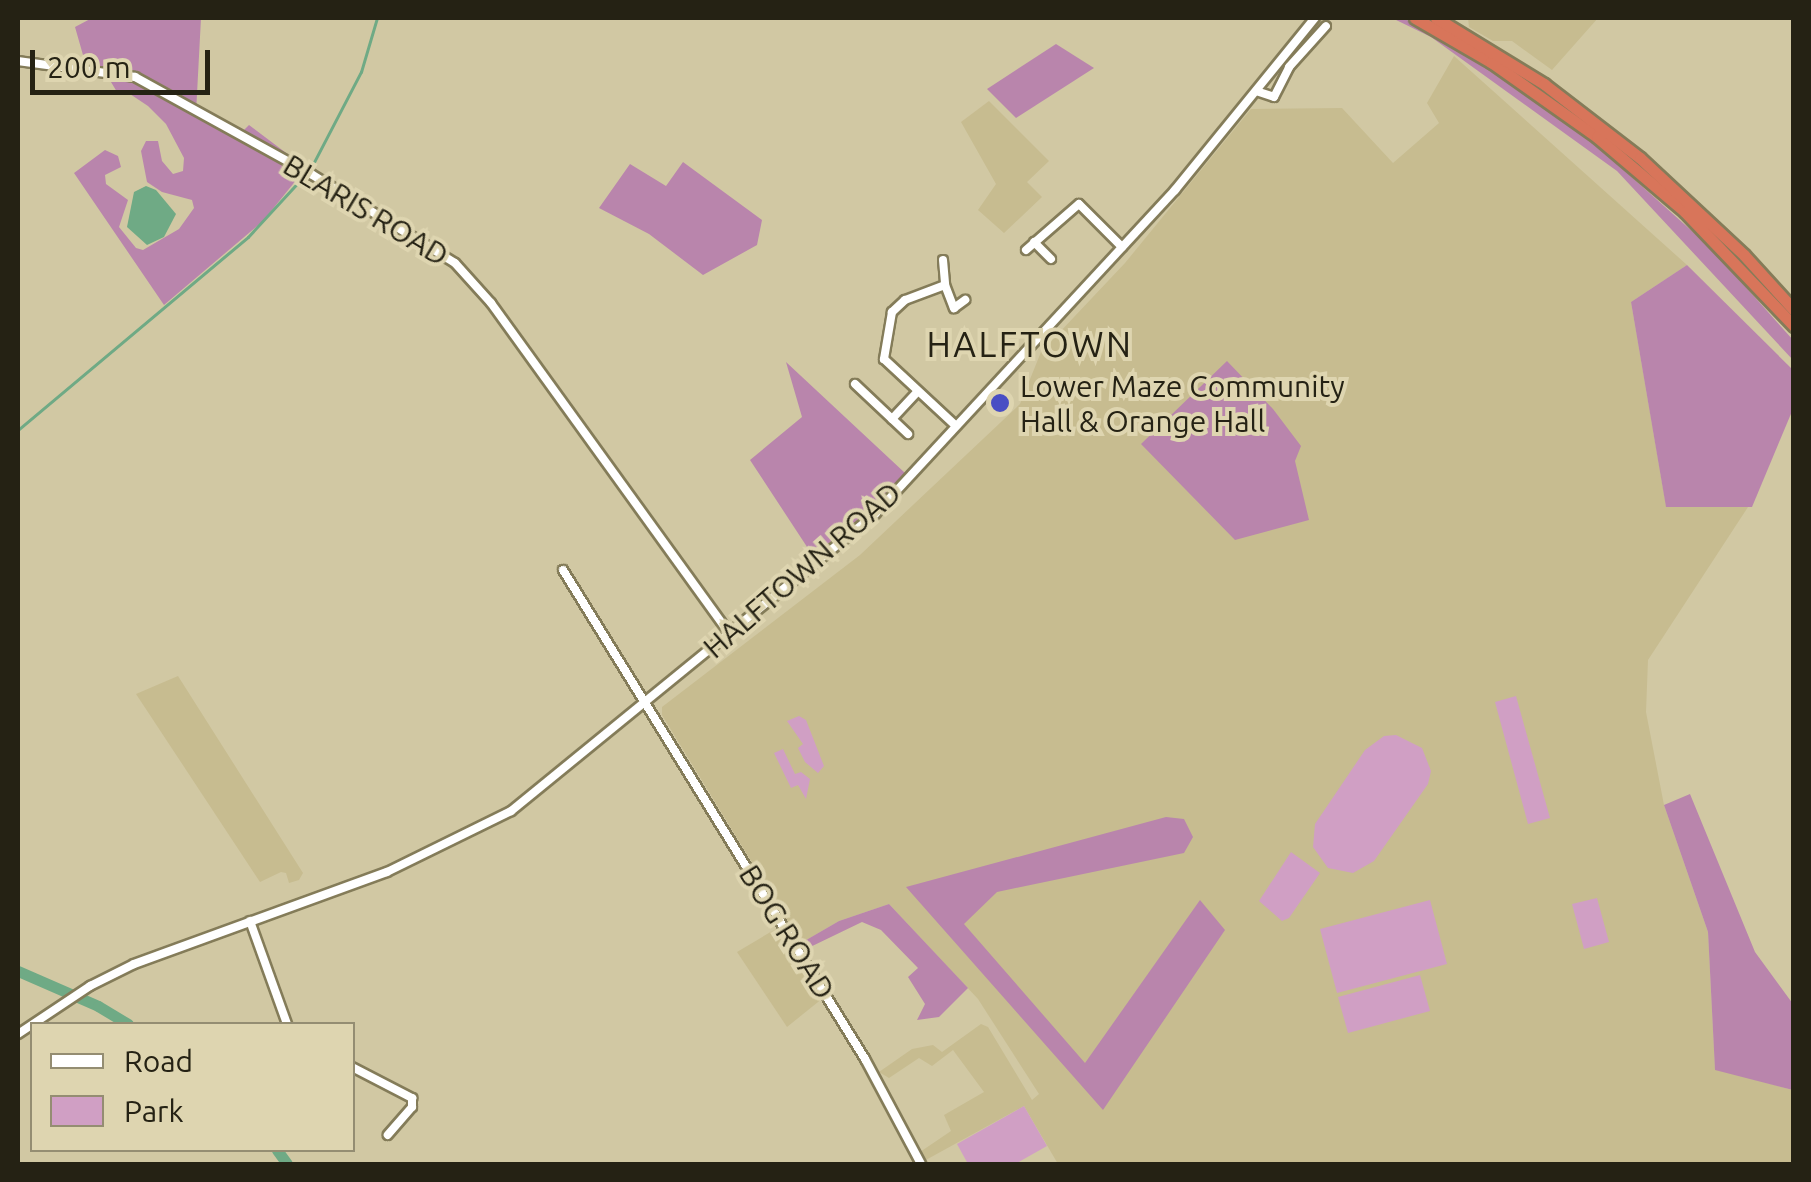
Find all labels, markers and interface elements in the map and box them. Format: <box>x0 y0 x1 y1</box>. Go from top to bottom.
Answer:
scale bar <box>35 30 215 92</box>
text: 200 m <box>47 50 131 84</box>
street label: BLARIS ROAD <box>277 147 455 273</box>
district label: HALFTOWN <box>926 323 1134 365</box>
place label: Lower Maze Community Hall & Orange Hall <box>1020 368 1345 438</box>
marker: Lower Maze Community Hall & Orange Hall <box>989 392 1011 414</box>
street label: HALFTOWN ROAD <box>696 475 908 665</box>
street label: BOG ROAD <box>732 858 842 1006</box>
legend <box>30 1022 355 1152</box>
text: Road <box>124 1044 193 1078</box>
text: Park <box>124 1094 184 1128</box>

